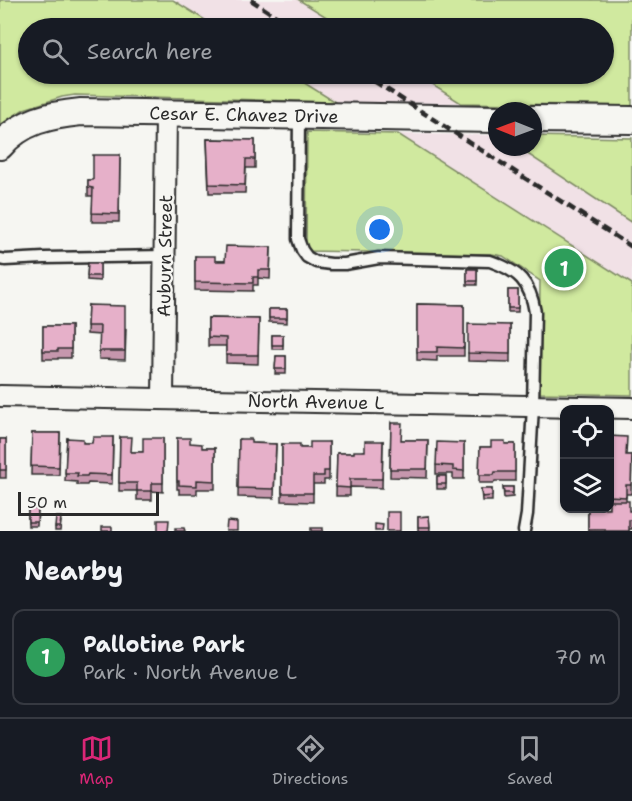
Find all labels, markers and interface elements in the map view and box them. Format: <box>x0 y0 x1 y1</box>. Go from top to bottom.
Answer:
search box <box>18 18 614 84</box>
icon: search <box>39 35 72 68</box>
text: Search here <box>87 37 213 66</box>
street label: Cesar E. Chavez Drive <box>149 101 339 129</box>
north arrow <box>488 102 542 156</box>
street label: Auburn Street <box>152 195 178 317</box>
your location <box>365 215 394 244</box>
pin: 1 <box>544 246 584 290</box>
street label: North Avenue L <box>247 389 385 415</box>
map controls <box>560 405 614 513</box>
button: locate <box>560 405 614 459</box>
button: layers <box>560 459 614 513</box>
scale bar <box>18 489 159 516</box>
text: 50 m <box>27 492 67 513</box>
text: Nearby <box>24 553 123 588</box>
text: Pallotine Park <box>83 630 245 659</box>
text: 1 <box>41 644 50 670</box>
text: 70 m <box>554 644 606 670</box>
text: Park · North Avenue L <box>83 659 297 685</box>
tab: Map <box>79 732 114 789</box>
tab: Directions <box>272 732 349 789</box>
tab: Saved <box>507 732 553 789</box>

